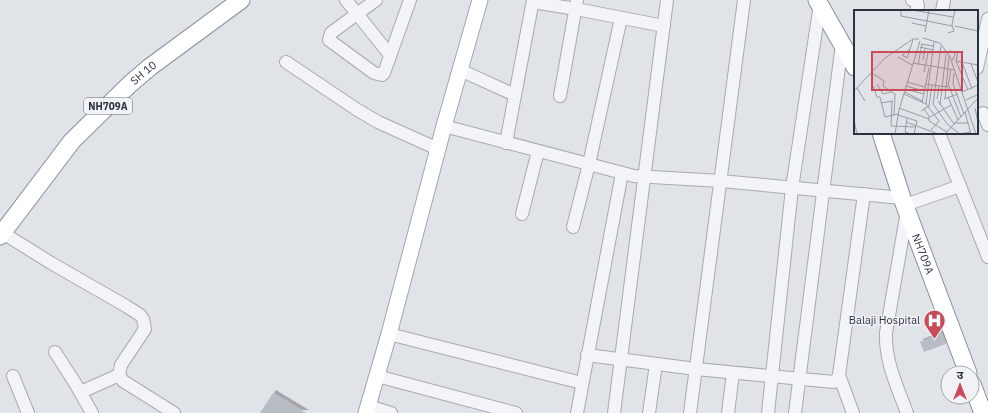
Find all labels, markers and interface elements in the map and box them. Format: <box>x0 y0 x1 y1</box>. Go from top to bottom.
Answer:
inset map <box>854 10 978 134</box>
street label: SH 10 <box>127 58 159 88</box>
road number: NH709A <box>84 98 132 114</box>
street label: NH709A <box>909 232 937 276</box>
hospital icon: Balaji Hospital <box>922 307 948 340</box>
place label: Balaji Hospital <box>849 313 920 327</box>
north arrow <box>940 365 980 405</box>
text: उ <box>957 368 964 382</box>

